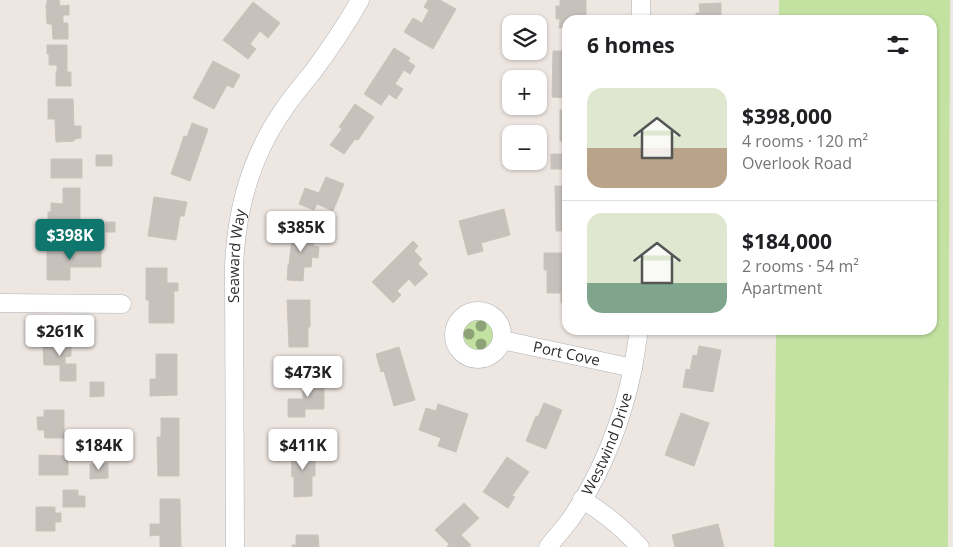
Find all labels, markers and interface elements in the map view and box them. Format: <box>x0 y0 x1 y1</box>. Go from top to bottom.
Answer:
map controls <box>502 15 547 170</box>
button: layers <box>502 15 547 60</box>
text: 6 homes <box>587 31 675 59</box>
icon: filters <box>884 31 912 59</box>
button: + <box>502 70 547 115</box>
text: $398,000 <box>742 102 832 130</box>
icon: home <box>627 108 687 168</box>
button: − <box>502 125 547 170</box>
text: 4 rooms · 120 m² <box>742 130 868 152</box>
text: Overlook Road <box>742 152 852 174</box>
street label: Seaward Way <box>223 207 250 303</box>
pin: $385K <box>266 210 336 253</box>
text: $385K <box>277 216 325 238</box>
pin: $398K <box>35 218 105 261</box>
text: $398K <box>46 224 94 246</box>
text: $184,000 <box>742 227 832 255</box>
icon: home <box>627 233 687 293</box>
text: 2 rooms · 54 m² <box>742 255 859 277</box>
text: Apartment <box>742 277 822 299</box>
pin: $261K <box>25 314 95 357</box>
text: $261K <box>36 320 84 342</box>
street label: Port Cove <box>531 336 602 370</box>
pin: $473K <box>273 356 343 398</box>
text: $473K <box>284 361 332 383</box>
street label: Westwind Drive <box>577 390 636 498</box>
pin: $184K <box>64 428 134 471</box>
pin: $411K <box>268 428 338 471</box>
text: $184K <box>75 434 123 456</box>
text: $411K <box>279 434 327 456</box>

